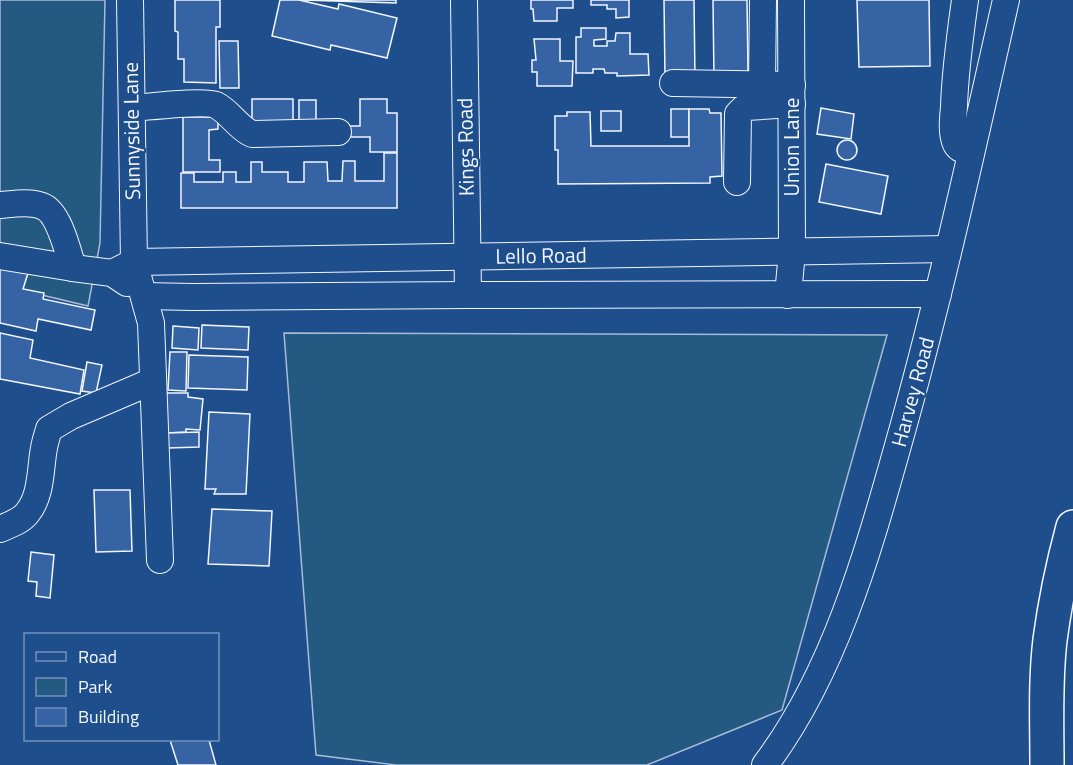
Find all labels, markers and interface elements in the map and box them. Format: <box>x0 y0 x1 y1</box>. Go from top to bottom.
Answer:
street label: Sunnyside Lane <box>114 62 148 200</box>
street label: Kings Road <box>448 98 482 197</box>
street label: Union Lane <box>775 98 807 196</box>
street label: Lello Road <box>495 238 587 272</box>
street label: Harvey Road <box>882 333 942 450</box>
legend <box>24 633 219 741</box>
text: Road <box>78 643 117 670</box>
text: Park <box>78 673 113 700</box>
text: Building <box>78 703 139 730</box>

